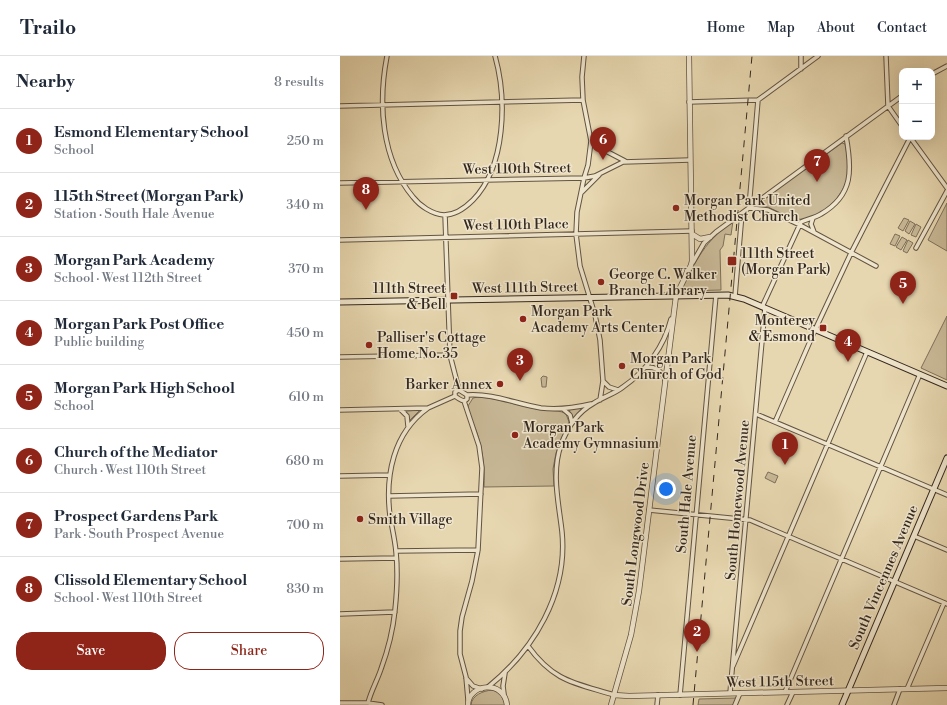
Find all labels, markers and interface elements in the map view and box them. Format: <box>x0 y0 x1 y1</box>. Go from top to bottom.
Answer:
text: Trailo <box>20 16 76 40</box>
text: Home <box>707 19 745 37</box>
text: Map <box>767 19 795 37</box>
text: About <box>817 19 855 37</box>
text: Contact <box>877 19 927 37</box>
map controls <box>899 68 935 140</box>
button: + <box>899 68 935 104</box>
text: Nearby <box>16 71 75 93</box>
text: 8 results <box>274 74 324 90</box>
button: − <box>899 104 935 140</box>
text: Esmond Elementary School <box>54 123 249 142</box>
pin: 6 <box>590 127 616 160</box>
text: 1 <box>26 133 32 149</box>
text: 250 m <box>287 133 324 149</box>
text: School <box>54 142 94 158</box>
pin: 7 <box>804 149 830 182</box>
street label: West 110th Street <box>462 159 572 179</box>
pin: 8 <box>353 177 379 210</box>
text: 115th Street (Morgan Park) <box>54 187 243 206</box>
place label: Morgan Park United Methodist Church <box>684 192 810 226</box>
text: 2 <box>25 197 33 213</box>
text: 340 m <box>286 197 324 213</box>
marker: Morgan Park United Methodist Church <box>671 203 681 213</box>
text: Station · South Hale Avenue <box>54 206 215 222</box>
street label: West 110th Place <box>462 215 569 235</box>
place label: 111th Street (Morgan Park) <box>741 245 831 279</box>
text: Morgan Park Academy <box>54 251 215 270</box>
marker: 111th Street (Morgan Park) <box>726 255 738 267</box>
text: 3 <box>25 261 33 277</box>
text: 370 m <box>288 261 324 277</box>
place label: George C. Walker Branch Library <box>608 266 717 300</box>
text: School · West 112th Street <box>54 270 202 286</box>
pin: 5 <box>890 271 916 304</box>
marker: George C. Walker Branch Library <box>596 277 606 287</box>
street label: West 111th Street <box>471 278 578 298</box>
place label: 111th Street & Bell <box>373 280 446 314</box>
marker: 111th Street & Bell <box>449 291 459 301</box>
place label: Morgan Park Academy Arts Center <box>530 303 664 337</box>
place label: Monterey & Esmond <box>749 312 815 346</box>
marker: Morgan Park Academy Arts Center <box>518 314 528 324</box>
text: Morgan Park Post Office <box>54 315 224 334</box>
marker: Monterey & Esmond <box>818 323 828 333</box>
text: 4 <box>25 325 33 341</box>
text: 450 m <box>286 325 324 341</box>
place label: Palliser's Cottage Home No. 35 <box>377 329 486 363</box>
pin: 4 <box>835 329 861 362</box>
text: Public building <box>54 334 144 350</box>
marker: Palliser's Cottage Home No. 35 <box>364 340 374 350</box>
pin: 3 <box>507 348 533 381</box>
place label: Morgan Park Church of God <box>630 350 722 384</box>
marker: Morgan Park Church of God <box>617 361 627 371</box>
place label: Barker Annex <box>405 376 493 394</box>
text: Morgan Park High School <box>54 379 235 398</box>
marker: Barker Annex <box>495 379 505 389</box>
text: 5 <box>25 389 33 405</box>
text: 610 m <box>289 389 324 405</box>
text: School <box>54 398 94 414</box>
place label: Morgan Park Academy Gymnasium <box>522 419 659 453</box>
street label: South Homewood Avenue <box>722 419 754 581</box>
marker: Morgan Park Academy Gymnasium <box>510 430 520 440</box>
pin: 1 <box>772 432 798 465</box>
street label: South Hale Avenue <box>673 434 701 554</box>
text: Church of the Mediator <box>54 443 218 462</box>
text: 6 <box>25 453 33 469</box>
text: 680 m <box>285 453 324 469</box>
street label: South Longwood Drive <box>618 461 654 607</box>
text: Church · West 110th Street <box>54 462 206 478</box>
your location <box>656 479 676 499</box>
street label: South Vincennes Avenue <box>845 502 923 652</box>
text: Prospect Gardens Park <box>54 507 218 526</box>
place label: Smith Village <box>368 511 452 529</box>
marker: Smith Village <box>355 514 365 524</box>
text: 7 <box>25 517 33 533</box>
text: 700 m <box>286 517 324 533</box>
text: Park · South Prospect Avenue <box>54 526 224 542</box>
text: Clissold Elementary School <box>54 571 247 590</box>
text: 8 <box>25 581 33 597</box>
text: 830 m <box>286 581 324 597</box>
text: School · West 110th Street <box>54 590 203 606</box>
pin: 2 <box>684 619 710 652</box>
button: Save <box>16 632 166 670</box>
button: Share <box>174 632 324 670</box>
street label: West 115th Street <box>725 672 834 692</box>

